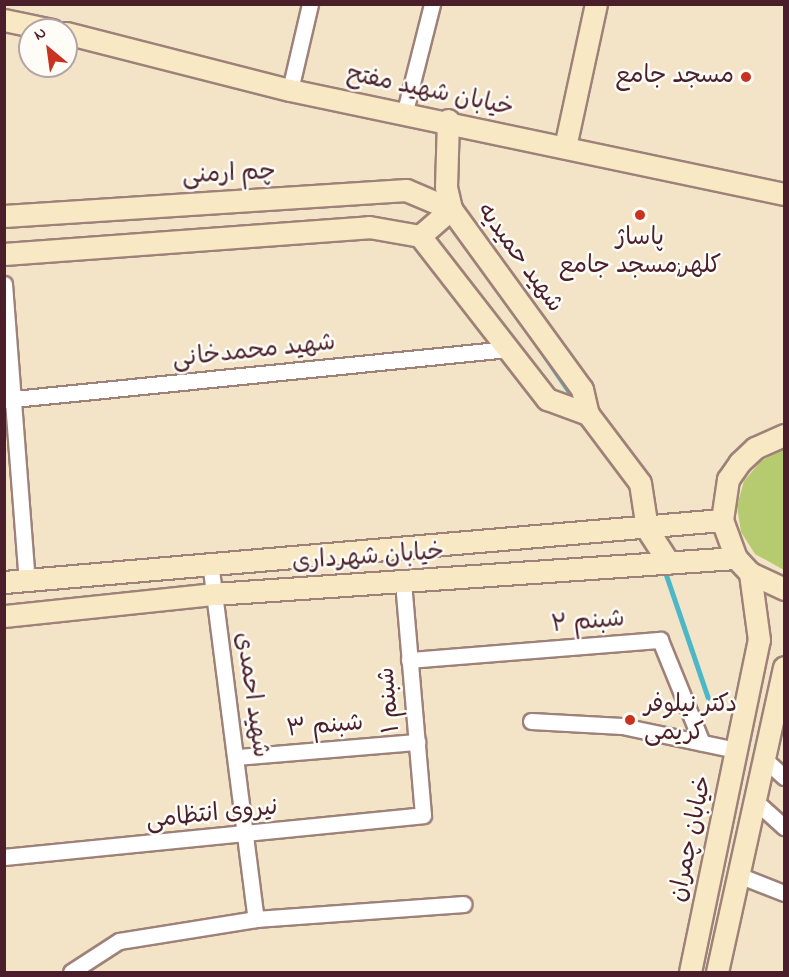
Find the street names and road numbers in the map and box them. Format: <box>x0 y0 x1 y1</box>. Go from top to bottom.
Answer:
street label: خیابان شهید مفتح <box>344 60 516 124</box>
street label: چم ارمنی <box>181 158 277 192</box>
street label: شهید حمیدیه <box>469 197 569 319</box>
street label: شهید محمدخانی <box>171 329 337 375</box>
street label: خیابان شهرداری <box>291 538 445 578</box>
street label: شبنم ۲ <box>550 605 626 641</box>
street label: شهید احمدی <box>228 630 274 760</box>
street label: شبنم ۱ <box>373 666 407 734</box>
street label: شبنم ۳ <box>285 709 365 745</box>
street label: خیابان چمران <box>665 773 719 905</box>
street label: نیروی انتظامی <box>145 794 279 836</box>

